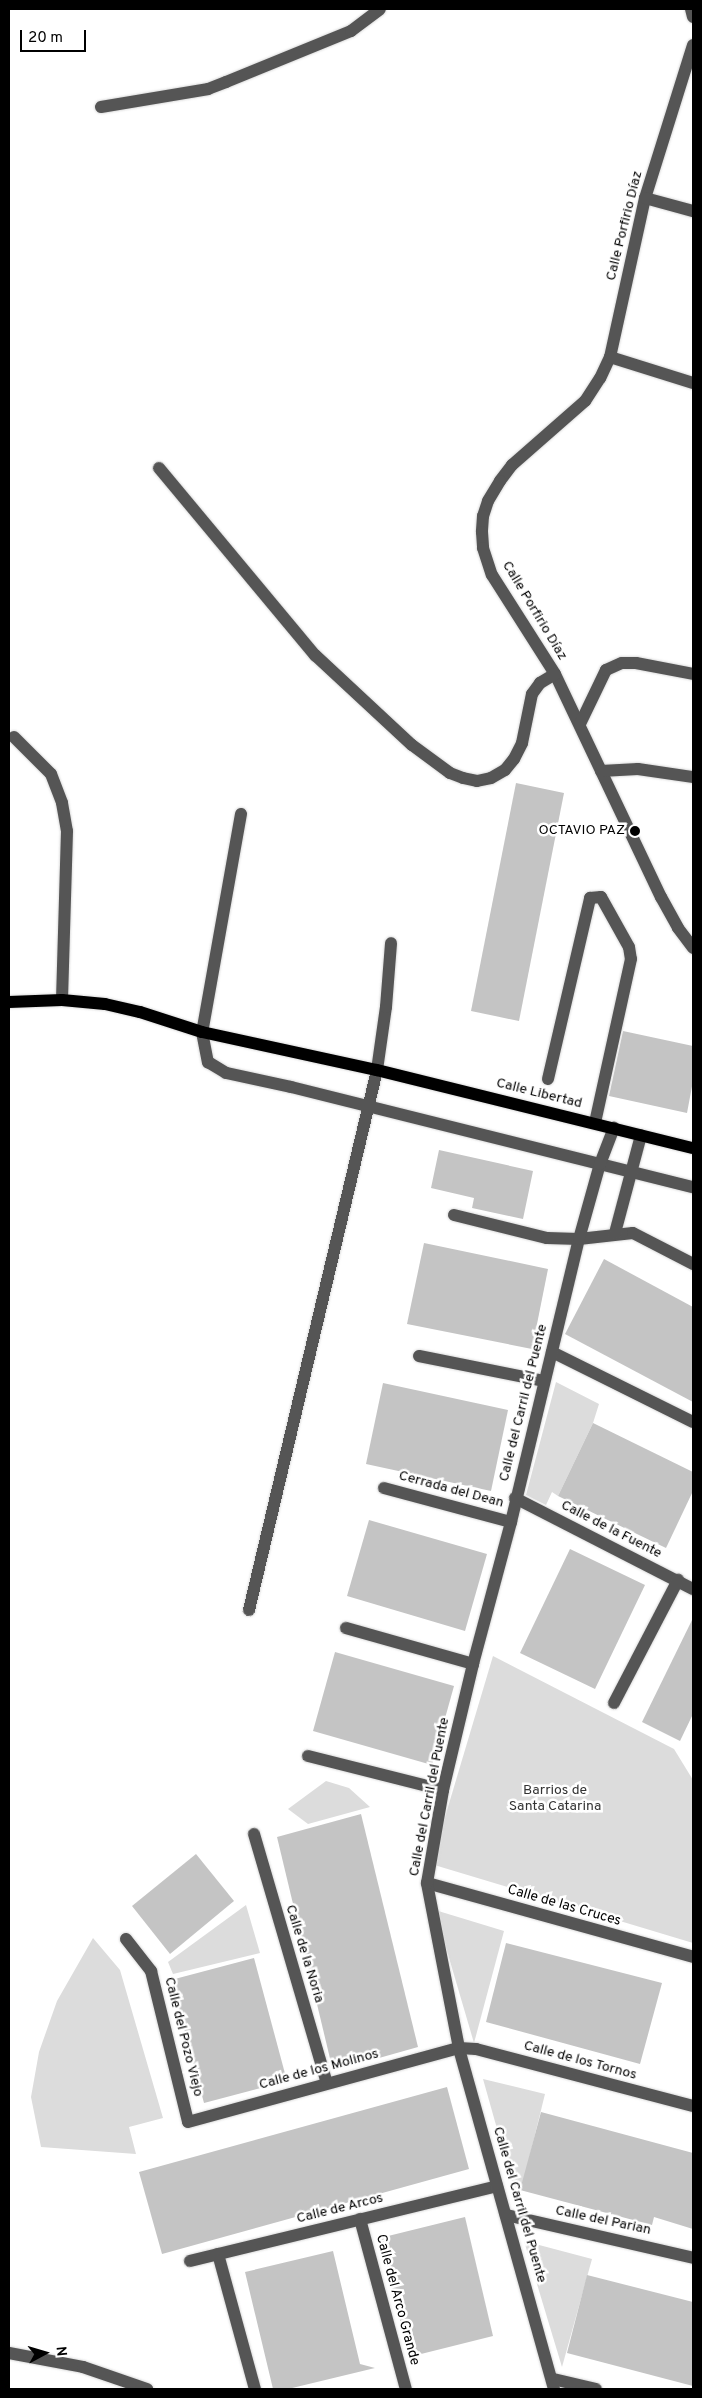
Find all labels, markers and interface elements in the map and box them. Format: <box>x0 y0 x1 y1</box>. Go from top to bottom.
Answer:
scale bar <box>22 20 89 52</box>
text: 20 m <box>28 29 63 48</box>
street label: Calle Porfirio Díaz <box>603 169 647 283</box>
street label: Calle Porfirio Díaz <box>498 558 570 664</box>
place label: OCTAVIO PAZ <box>539 823 625 839</box>
marker: OCTAVIO PAZ <box>629 825 641 837</box>
street label: Calle Libertad <box>494 1075 584 1113</box>
street label: Calle del Carril del Puente <box>496 1323 552 1483</box>
street label: Cerrada del Dean <box>397 1468 505 1512</box>
street label: Calle de la Fuente <box>558 1497 664 1563</box>
street label: Calle del Carril del Puente <box>406 1716 454 1878</box>
park label: Barrios de Santa Catarina <box>509 1783 601 1815</box>
street label: Calle de las Cruces <box>505 1882 623 1930</box>
street label: Calle de la Noria <box>281 1903 327 2005</box>
street label: Calle del Pozo Viejo <box>160 1975 206 2099</box>
street label: Calle de los Tornos <box>521 2038 639 2084</box>
street label: Calle de los Molinos <box>257 2046 381 2094</box>
street label: Calle del Carril del Puente <box>489 2125 549 2285</box>
street label: Calle de Arcos <box>295 2190 385 2228</box>
street label: Calle del Parian <box>554 2203 652 2239</box>
street label: Calle del Arco Grande <box>371 2232 423 2368</box>
north arrow <box>20 2328 70 2378</box>
text: N <box>51 2345 69 2357</box>

